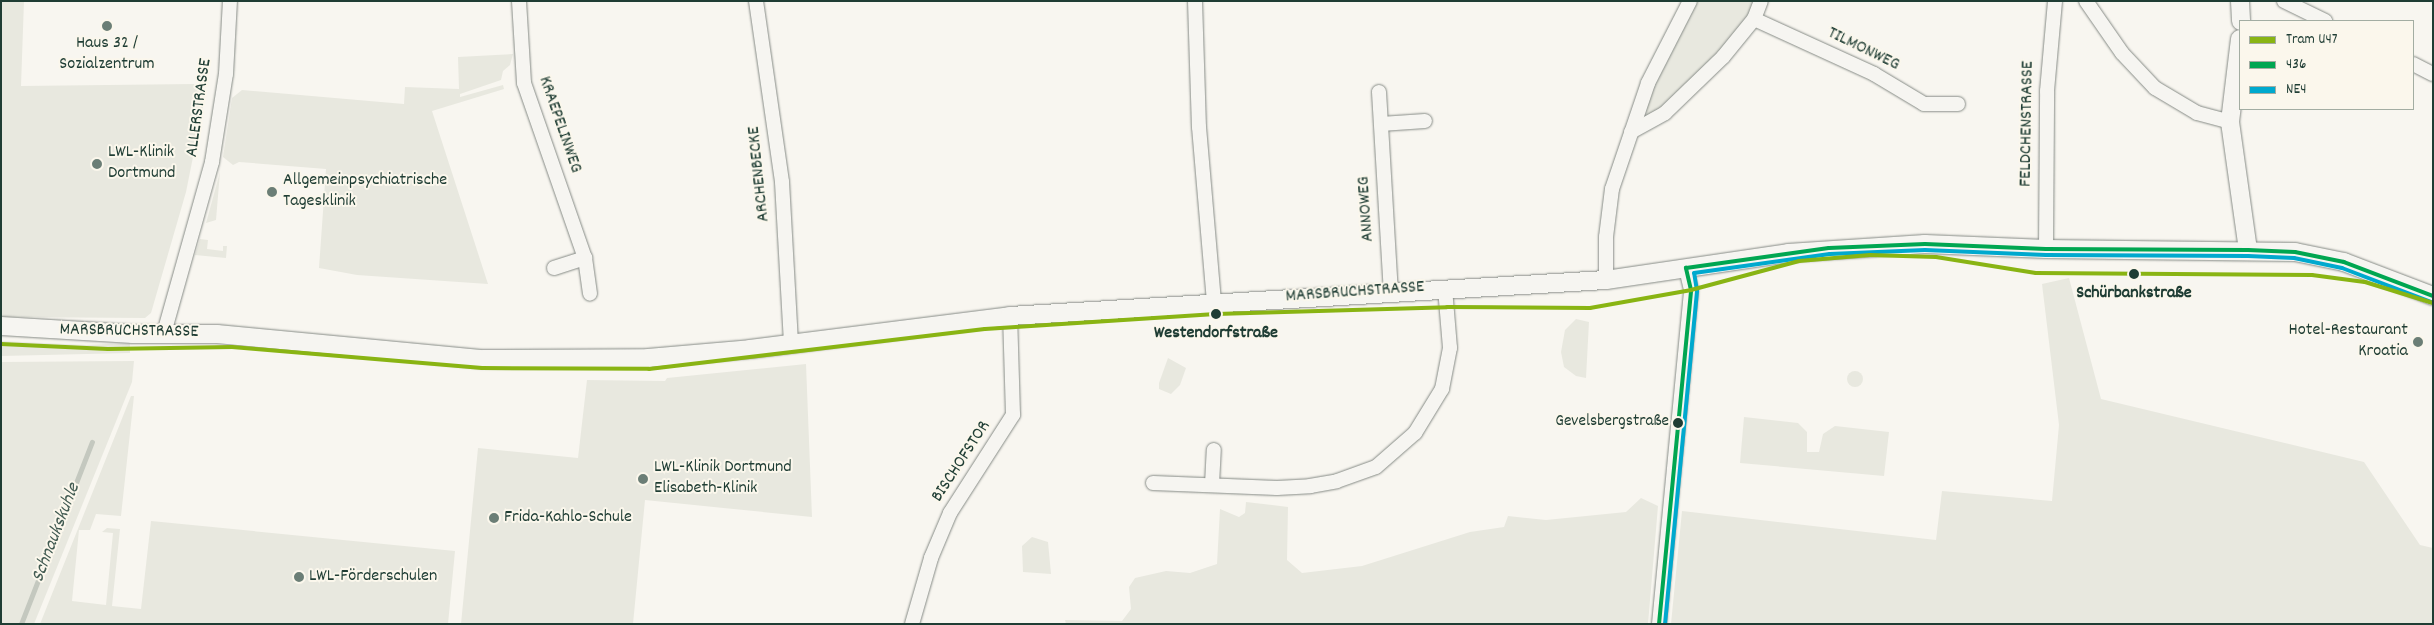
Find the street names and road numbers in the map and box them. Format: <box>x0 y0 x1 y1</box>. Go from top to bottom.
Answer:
street label: TILMONWEG <box>1823 23 1903 77</box>
street label: ALLERSTRASSE <box>182 57 218 159</box>
street label: FELDCHENSTRASSE <box>2016 61 2040 187</box>
street label: KRAEPELINWEG <box>532 74 586 176</box>
street label: ARCHENBECKE <box>744 125 776 223</box>
street label: ANNOWEG <box>1354 176 1380 242</box>
street label: MARSBRUCHSTRASSE <box>1285 277 1425 309</box>
street label: MARSBRUCHSTRASSE <box>59 320 199 344</box>
street label: BISCHOFSTOR <box>928 417 996 507</box>

